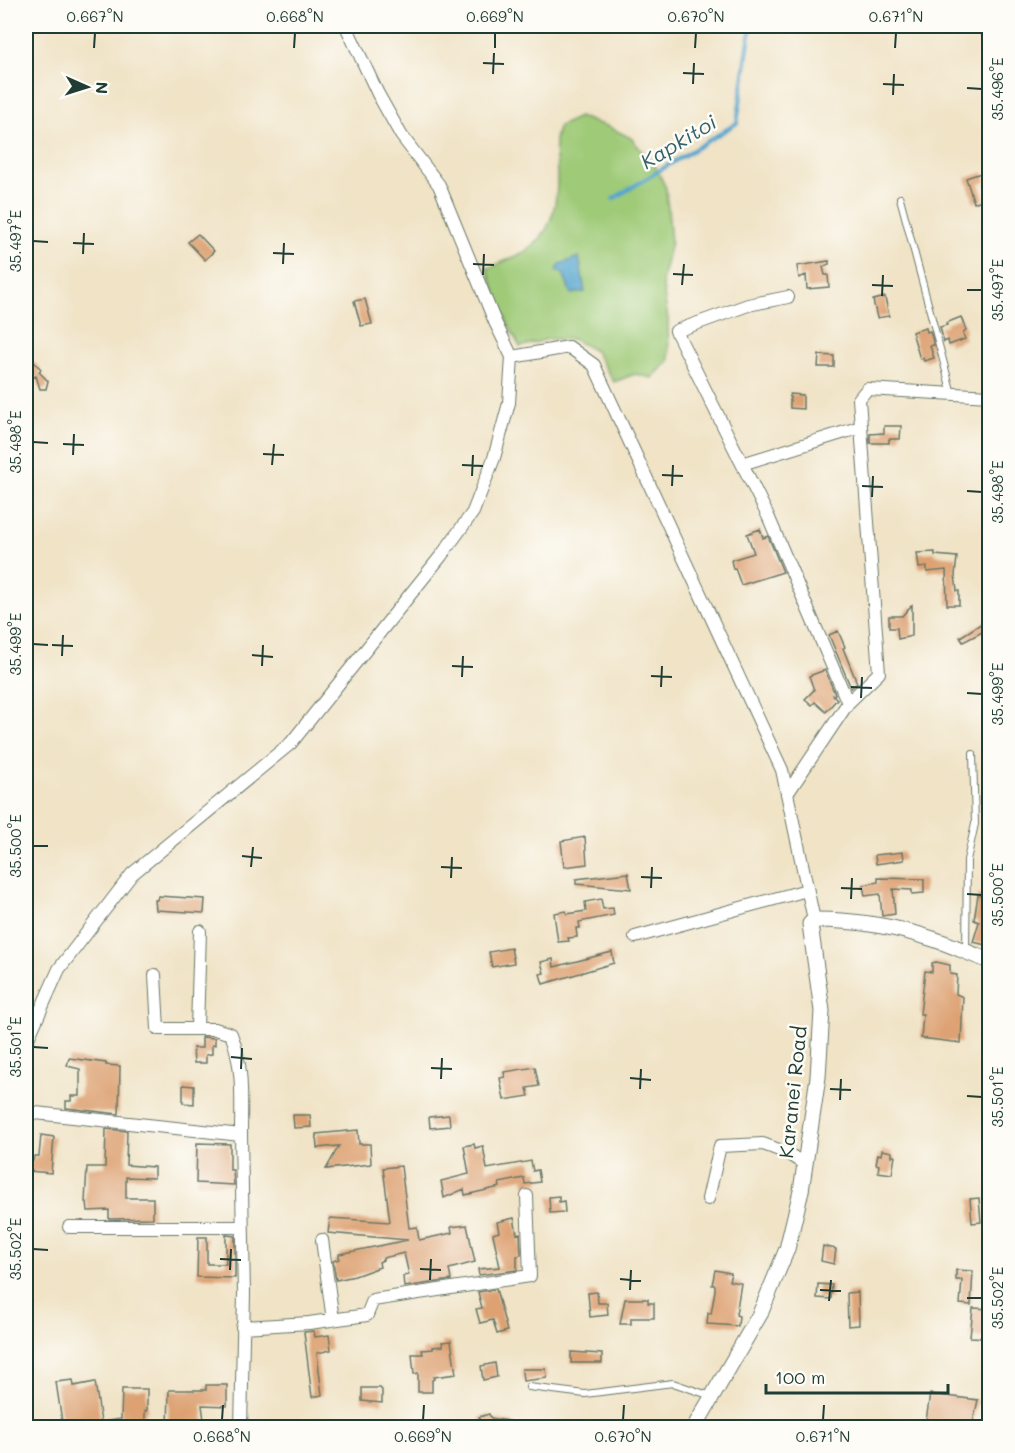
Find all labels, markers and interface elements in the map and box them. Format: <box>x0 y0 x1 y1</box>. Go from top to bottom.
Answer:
text: 0.667°N <box>66 6 124 26</box>
text: 0.668°N <box>266 6 324 26</box>
text: 0.669°N <box>466 6 524 26</box>
text: 0.670°N <box>667 6 725 26</box>
text: 0.671°N <box>869 6 923 26</box>
north arrow <box>57 57 117 117</box>
text: 35.496°E <box>987 57 1007 121</box>
text: N <box>92 81 113 94</box>
water label: Kapkitoi <box>635 107 722 174</box>
text: 35.497°E <box>5 209 25 272</box>
text: 35.497°E <box>987 258 1007 321</box>
text: 35.498°E <box>5 410 25 474</box>
text: 35.498°E <box>987 460 1007 524</box>
text: 35.499°E <box>5 612 25 675</box>
text: 35.499°E <box>987 662 1007 725</box>
text: 35.500°E <box>5 814 25 878</box>
text: 35.500°E <box>987 863 1007 927</box>
text: 35.501°E <box>5 1016 25 1078</box>
street label: Karanei Road <box>772 1025 812 1159</box>
text: 35.501°E <box>987 1066 1007 1128</box>
text: 35.502°E <box>5 1217 25 1280</box>
text: 35.502°E <box>987 1266 1007 1329</box>
scale bar <box>766 1357 948 1395</box>
text: 100 m <box>775 1365 825 1389</box>
text: 0.668°N <box>193 1426 251 1446</box>
text: 0.669°N <box>394 1426 452 1446</box>
text: 0.670°N <box>594 1426 652 1446</box>
text: 0.671°N <box>796 1426 850 1446</box>

